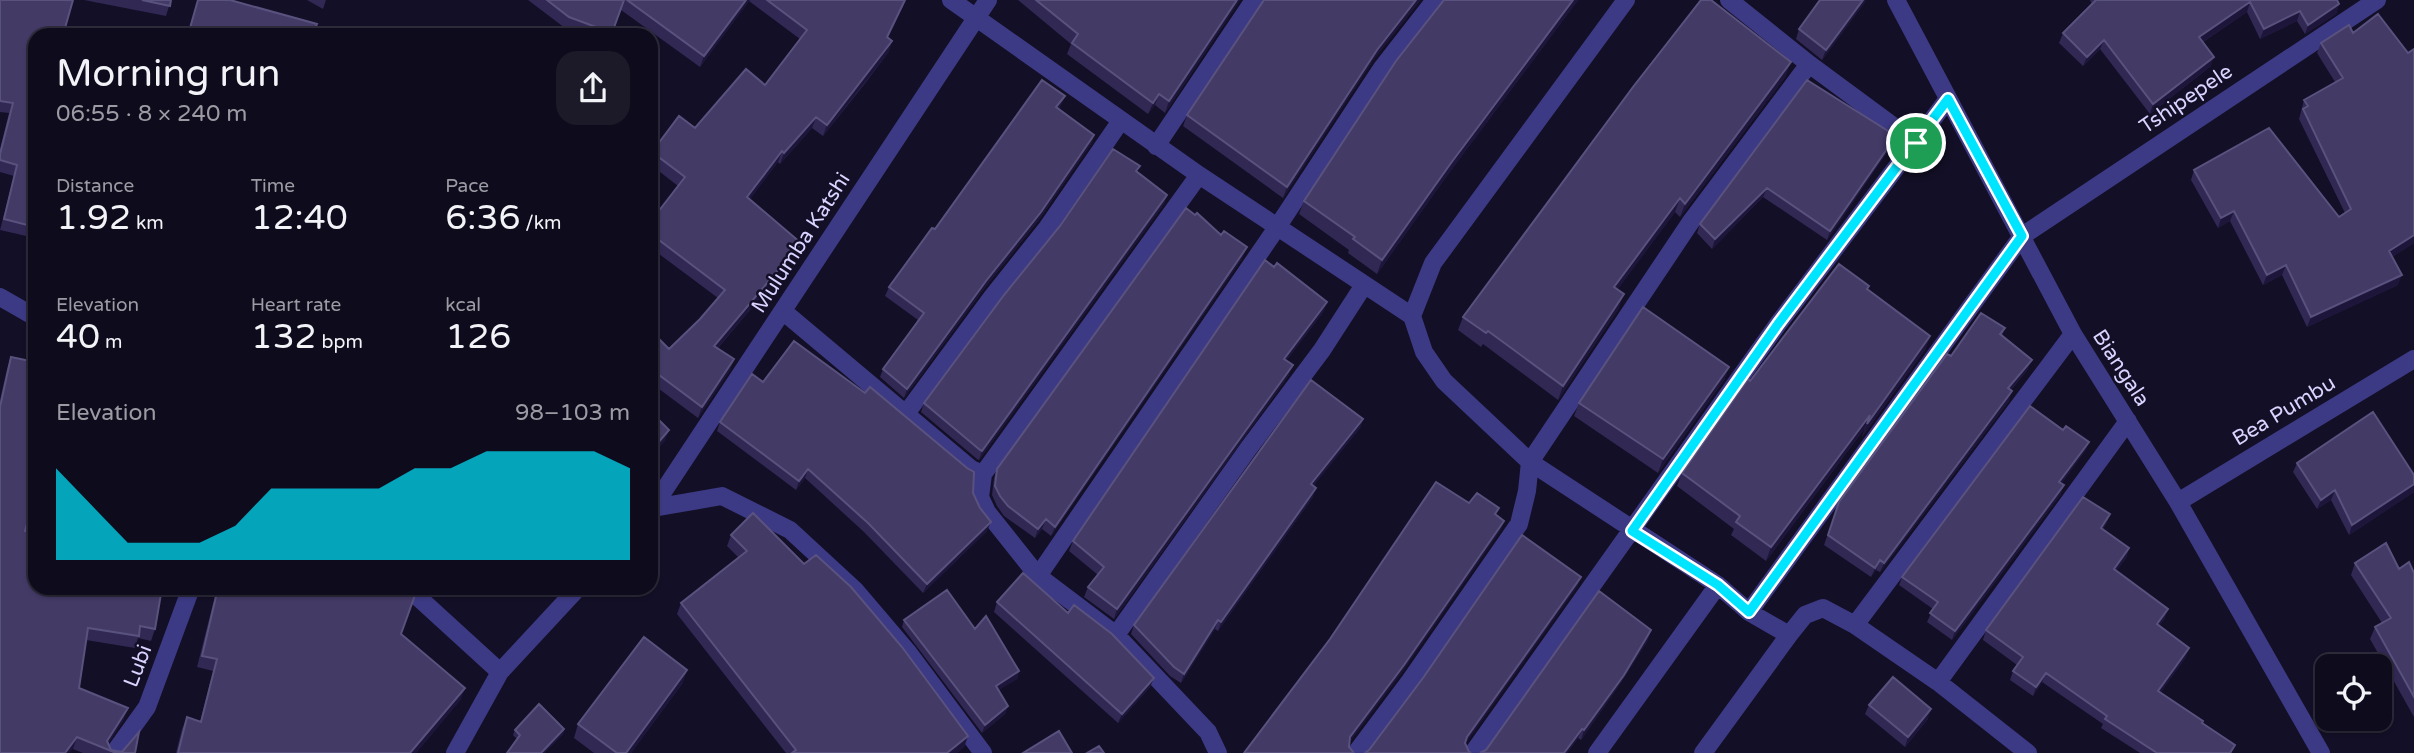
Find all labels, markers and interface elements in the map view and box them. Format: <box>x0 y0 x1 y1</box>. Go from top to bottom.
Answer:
text: Morning run <box>56 51 280 97</box>
button: share <box>556 51 630 125</box>
street label: Tshipepele <box>2135 59 2237 139</box>
text: 06:55 · 8 × 240 m <box>56 100 247 128</box>
pin <box>1886 113 1946 173</box>
icon: arrive <box>1897 124 1935 162</box>
street label: Mulumba Katshi <box>746 168 856 318</box>
text: Distance <box>56 175 134 197</box>
text: Time <box>251 175 295 197</box>
text: Pace <box>445 175 489 197</box>
text: 1.92 <box>56 197 131 239</box>
text: 12:40 <box>251 197 348 239</box>
text: 6:36 <box>445 197 520 239</box>
text: km <box>131 212 164 234</box>
text: /km <box>520 212 562 234</box>
text: Elevation <box>56 294 139 316</box>
text: Heart rate <box>251 294 341 316</box>
text: kcal <box>445 294 481 316</box>
text: 40 <box>56 316 100 358</box>
text: 132 <box>251 316 317 358</box>
text: 126 <box>445 316 511 358</box>
street label: Biangala <box>2087 325 2155 411</box>
text: m <box>100 331 122 353</box>
text: bpm <box>317 331 363 353</box>
street label: Bea Pumbu <box>2228 370 2340 452</box>
text: Elevation <box>56 399 157 427</box>
text: 98–103 m <box>515 399 630 427</box>
street label: Lubi <box>119 641 157 691</box>
map controls <box>2315 654 2392 731</box>
button: locate <box>2315 654 2392 731</box>

